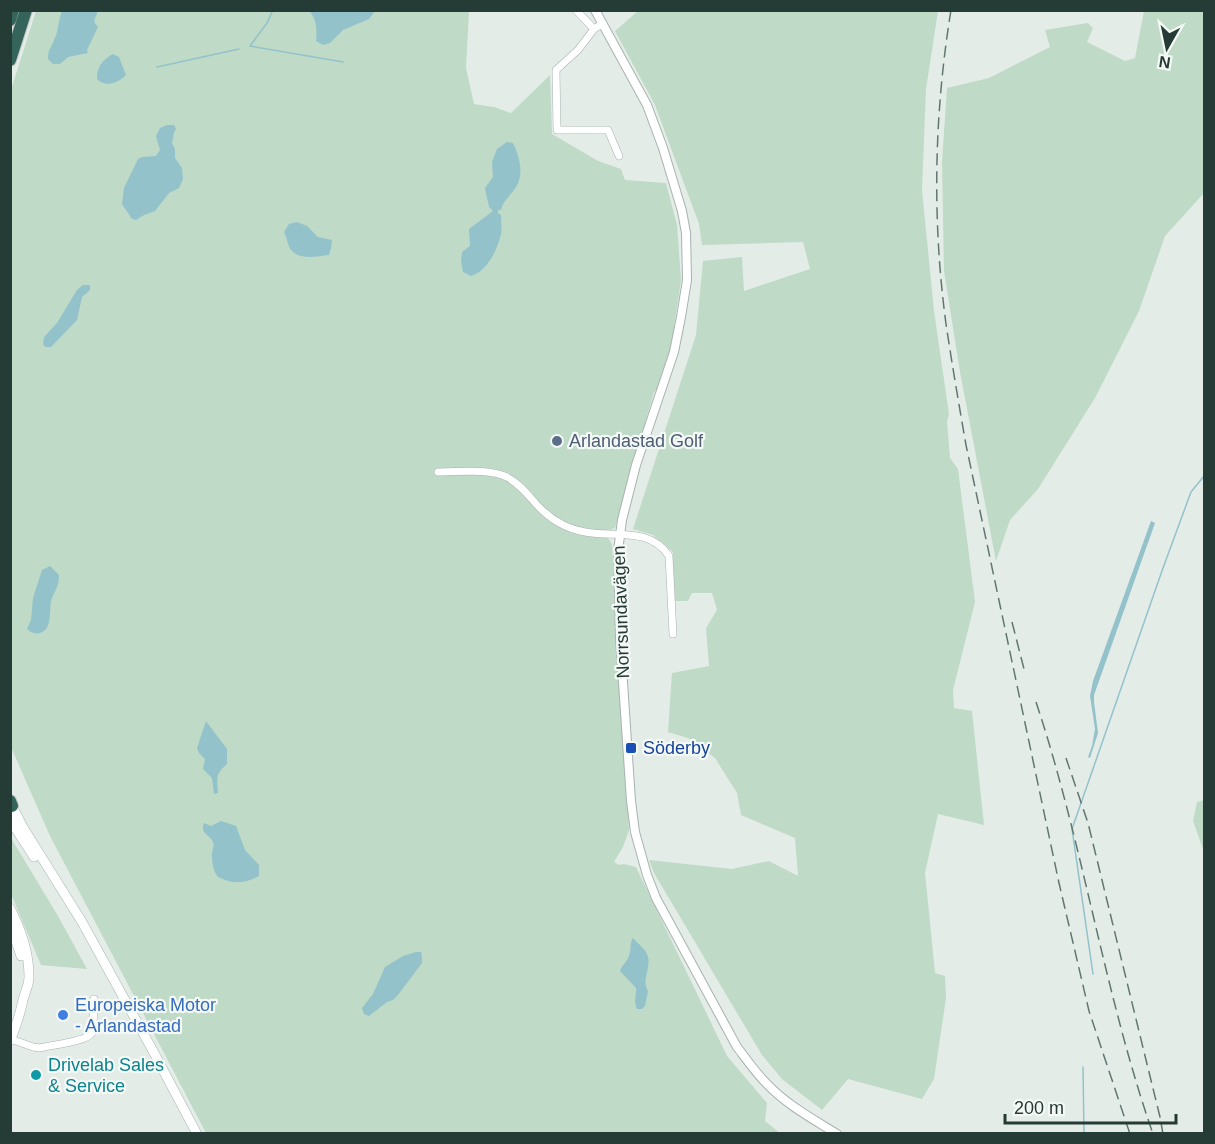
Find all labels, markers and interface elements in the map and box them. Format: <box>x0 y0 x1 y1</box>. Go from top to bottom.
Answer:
north arrow <box>1137 18 1197 78</box>
text: N <box>1158 53 1172 72</box>
place label: Arlandastad Golf <box>569 431 704 451</box>
marker: Arlandastad Golf <box>550 434 564 448</box>
street label: Norrsundavägen <box>609 545 633 679</box>
place label: Söderby <box>643 738 710 758</box>
marker: Söderby <box>624 741 638 755</box>
place label: Europeiska Motor - Arlandastad <box>75 995 216 1036</box>
marker: Europeiska Motor - Arlandastad <box>56 1008 70 1022</box>
place label: Drivelab Sales & Service <box>48 1055 164 1096</box>
marker: Drivelab Sales & Service <box>29 1068 43 1082</box>
scale bar <box>1005 1087 1176 1125</box>
text: 200 m <box>1014 1098 1064 1118</box>

